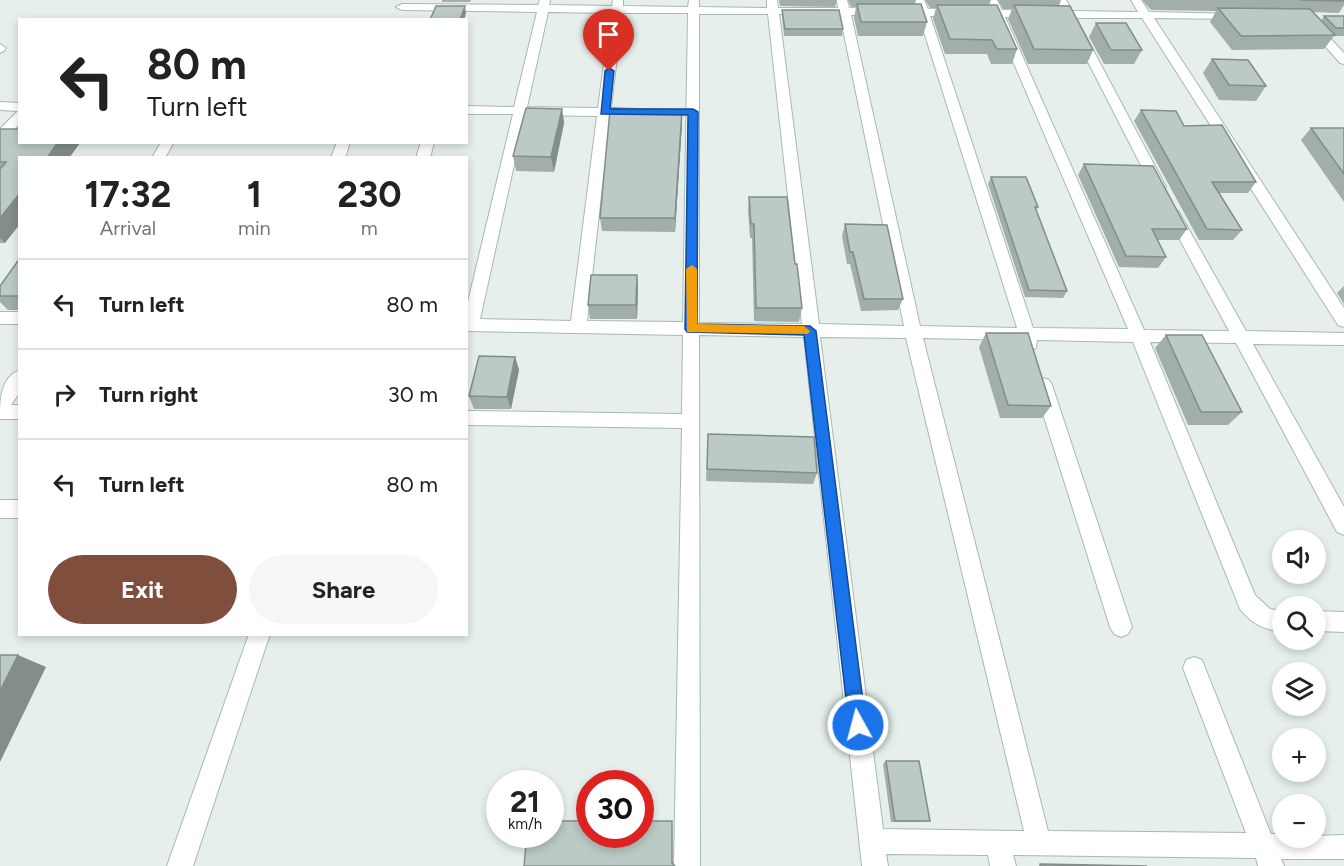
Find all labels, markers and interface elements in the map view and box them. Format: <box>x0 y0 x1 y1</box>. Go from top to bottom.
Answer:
pin <box>583 9 634 71</box>
icon: arrive <box>592 18 625 51</box>
text: 80 m <box>147 39 247 90</box>
icon: left <box>48 42 126 120</box>
text: Turn left <box>147 90 247 123</box>
text: 17:32 <box>85 173 171 216</box>
text: 1 <box>247 173 262 216</box>
text: 230 <box>337 173 401 216</box>
text: Arrival <box>100 216 156 240</box>
text: min <box>238 216 271 240</box>
text: m <box>361 216 378 240</box>
icon: left <box>48 288 81 321</box>
text: Turn left <box>99 291 185 318</box>
text: 80 m <box>386 291 438 318</box>
icon: right <box>48 378 81 411</box>
text: Turn right <box>99 381 198 408</box>
text: 30 m <box>388 381 438 408</box>
icon: left <box>48 468 81 501</box>
text: Turn left <box>99 471 185 498</box>
text: 80 m <box>386 471 438 498</box>
map controls <box>1272 530 1326 848</box>
button: sound <box>1272 530 1326 584</box>
button: Exit <box>48 555 237 624</box>
button: Share <box>249 555 438 624</box>
button: search <box>1272 596 1326 650</box>
button: layers <box>1272 662 1326 716</box>
position arrow <box>826 693 890 757</box>
button: + <box>1272 728 1326 782</box>
speed limit sign: 30 <box>576 770 654 848</box>
text: 21 <box>510 783 540 820</box>
button: − <box>1272 794 1326 848</box>
text: km/h <box>508 815 542 833</box>

